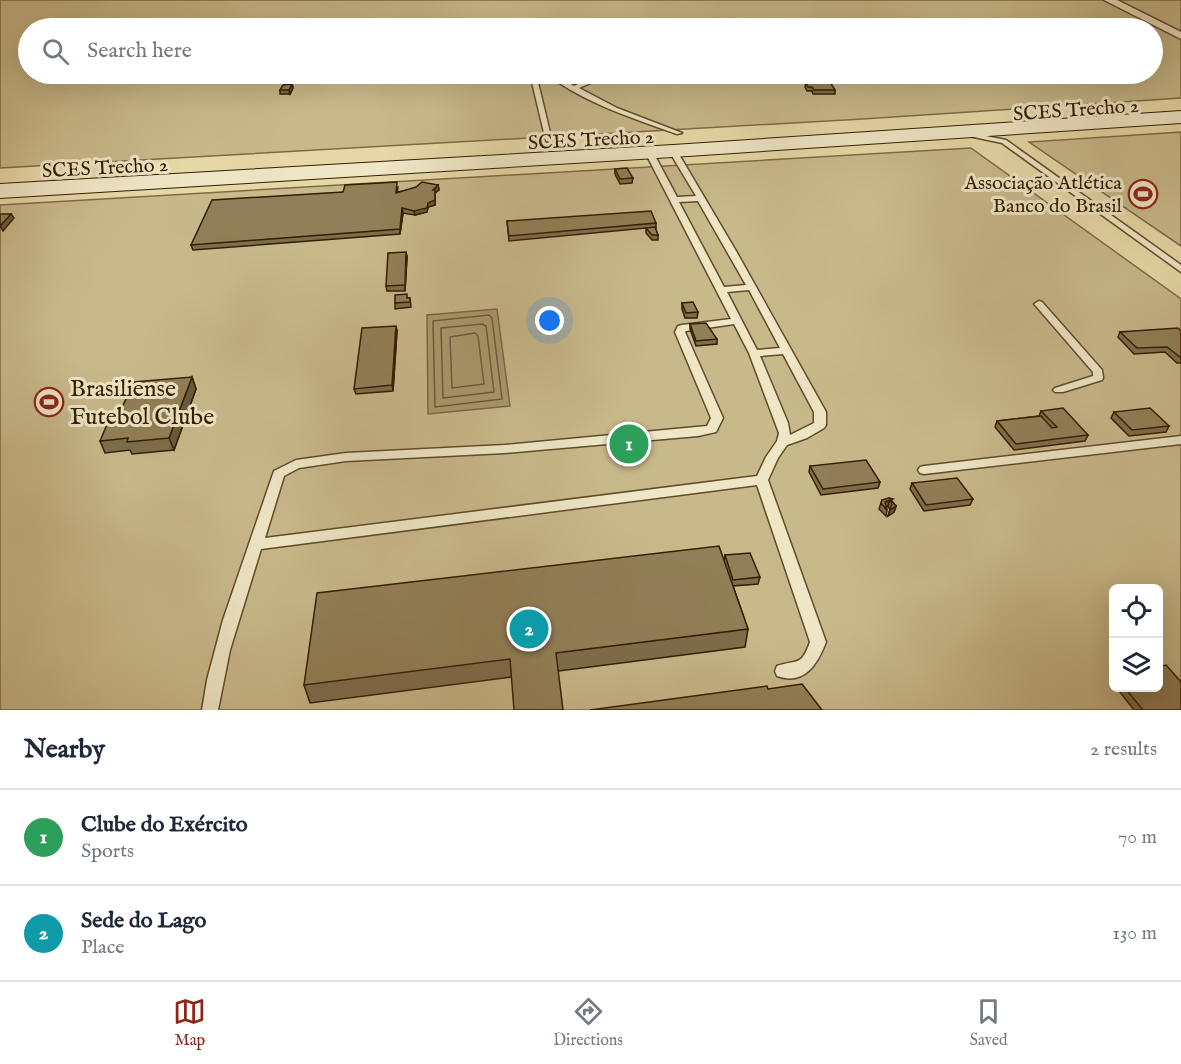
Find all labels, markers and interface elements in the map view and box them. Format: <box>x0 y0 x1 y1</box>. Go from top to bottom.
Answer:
search box <box>18 18 1163 84</box>
icon: search <box>39 35 72 68</box>
text: Search here <box>87 37 192 65</box>
street label: SCES Trecho 2 <box>1012 94 1140 127</box>
street label: SCES Trecho 2 <box>527 125 655 156</box>
street label: SCES Trecho 2 <box>41 153 169 184</box>
place label: Associação Atlética Banco do Brasil <box>963 171 1123 219</box>
sports icon: Associação Atlética Banco do Brasil <box>1127 178 1159 210</box>
your location <box>535 306 564 335</box>
place label: Brasiliense Futebol Clube <box>70 374 214 433</box>
sports icon: Brasiliense Futebol Clube <box>33 386 65 418</box>
pin: 1 <box>610 422 648 466</box>
map controls <box>1109 584 1163 692</box>
button: locate <box>1109 584 1163 638</box>
pin: 2 <box>510 606 548 652</box>
button: layers <box>1109 638 1163 692</box>
text: Nearby <box>24 733 105 766</box>
text: 2 results <box>1090 737 1157 762</box>
text: Clube do Exército <box>81 811 248 839</box>
text: 1 <box>40 825 47 850</box>
text: 70 m <box>1118 825 1157 850</box>
text: Sports <box>81 839 134 864</box>
text: Sede do Lago <box>81 907 206 935</box>
text: 2 <box>39 921 48 946</box>
text: 130 m <box>1112 921 1157 946</box>
text: Place <box>81 935 124 960</box>
tab: Map <box>173 995 206 1051</box>
tab: Directions <box>553 995 623 1051</box>
tab: Saved <box>970 995 1008 1051</box>

